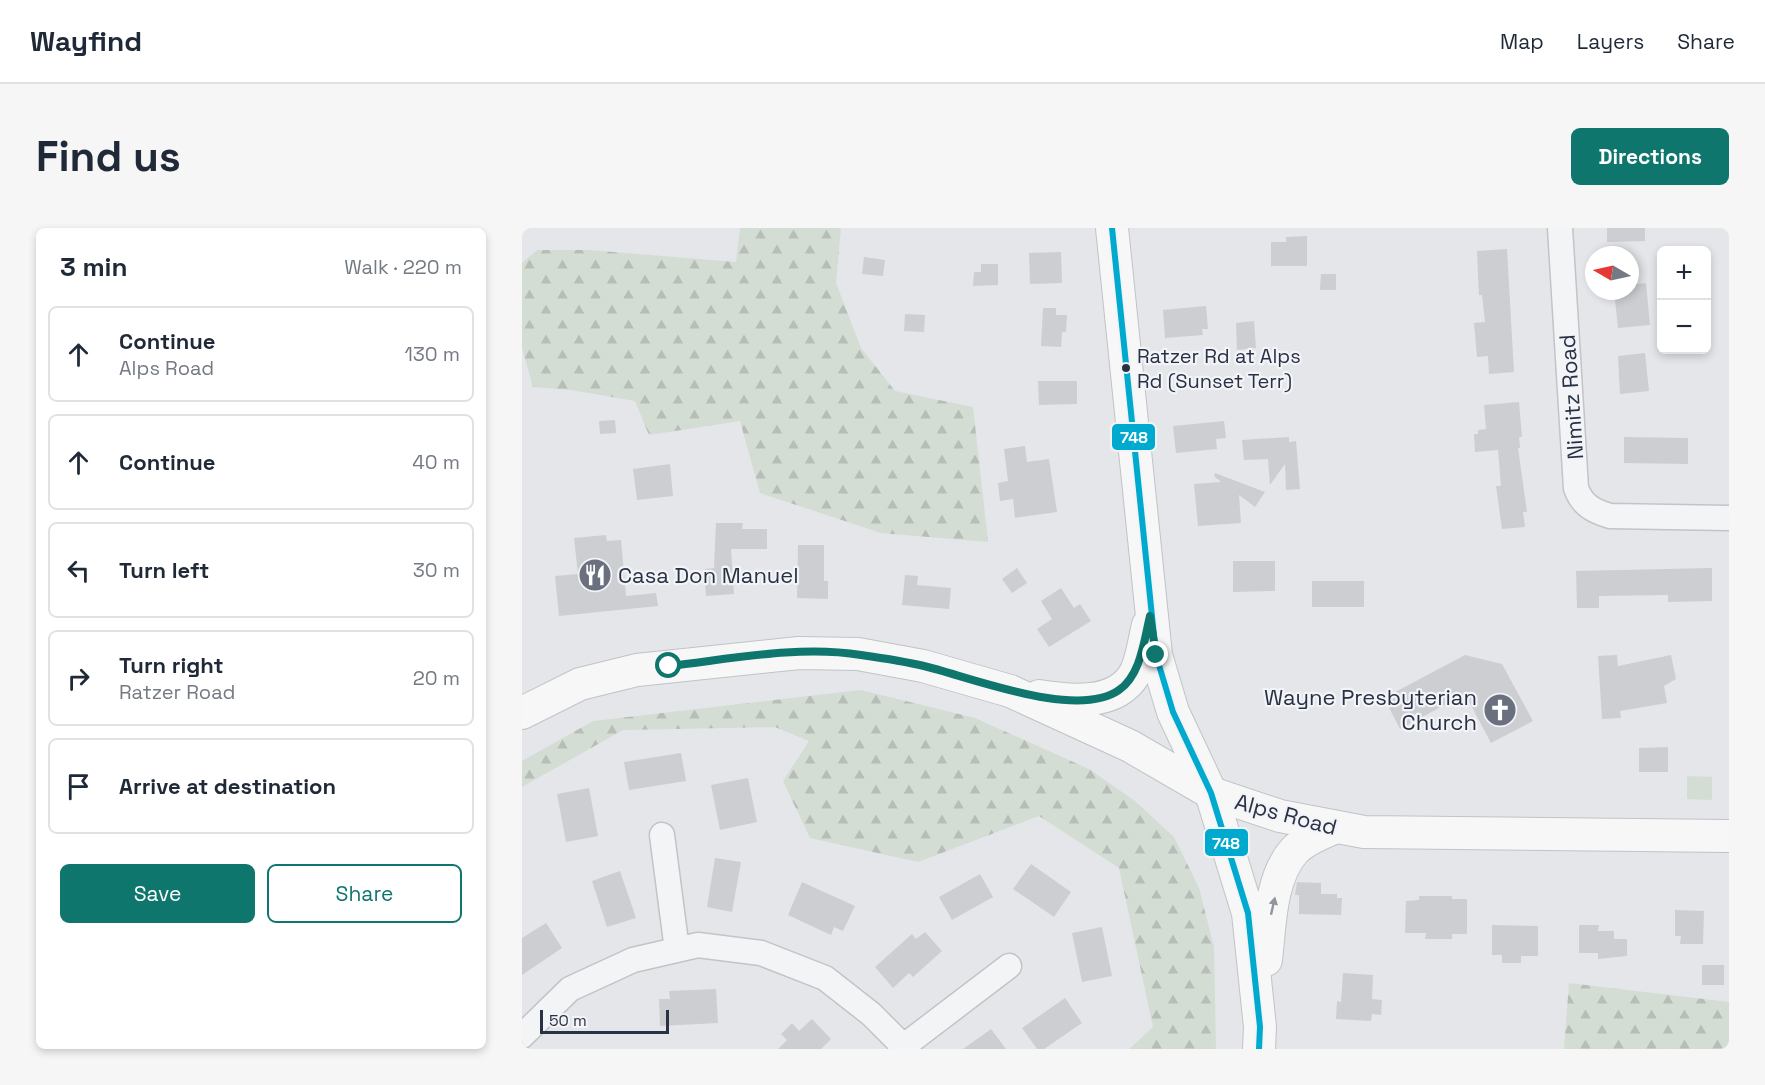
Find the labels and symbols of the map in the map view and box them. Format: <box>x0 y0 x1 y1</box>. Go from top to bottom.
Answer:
north arrow <box>1585 246 1639 300</box>
street label: Nimitz Road <box>1553 333 1589 461</box>
place label: Ratzer Rd at Alps Rd (Sunset Terr) <box>1137 343 1301 394</box>
marker: Ratzer Rd at Alps Rd (Sunset Terr) <box>1120 362 1132 374</box>
line badge: 748 <box>1111 423 1156 451</box>
text: 748 <box>1120 427 1148 448</box>
restaurant icon: Casa Don Manuel <box>577 557 613 593</box>
place label: Casa Don Manuel <box>618 561 799 589</box>
route end <box>1142 641 1168 667</box>
route start <box>655 652 681 678</box>
place label: Wayne Presbyterian Church <box>1264 683 1477 736</box>
church icon: Wayne Presbyterian Church <box>1482 692 1518 728</box>
street label: Alps Road <box>1232 787 1340 841</box>
line badge: 748 <box>1204 828 1249 857</box>
text: 748 <box>1212 833 1240 854</box>
one-way arrow <box>1269 897 1279 915</box>
scale bar <box>540 1007 669 1034</box>

